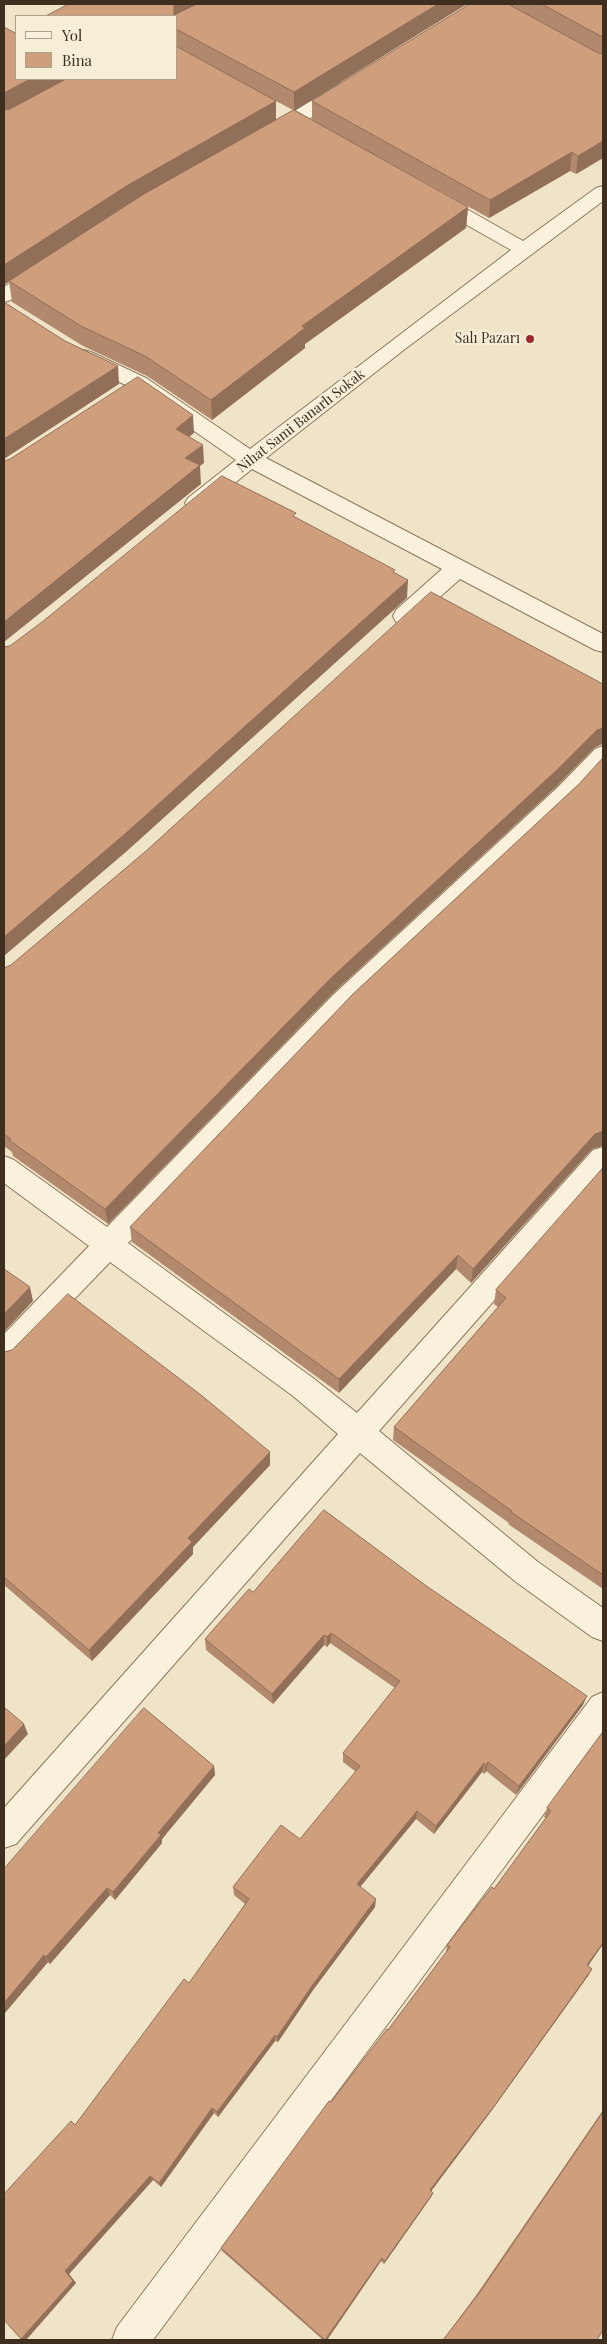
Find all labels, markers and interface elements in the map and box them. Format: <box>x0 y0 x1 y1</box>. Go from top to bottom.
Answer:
legend <box>15 15 178 80</box>
text: Yol <box>62 25 82 45</box>
text: Bina <box>62 50 92 70</box>
place label: Salı Pazarı <box>455 331 520 347</box>
marker: Salı Pazarı <box>524 333 536 345</box>
street label: Nihat Sami Banarlı Sokak <box>234 366 368 476</box>

